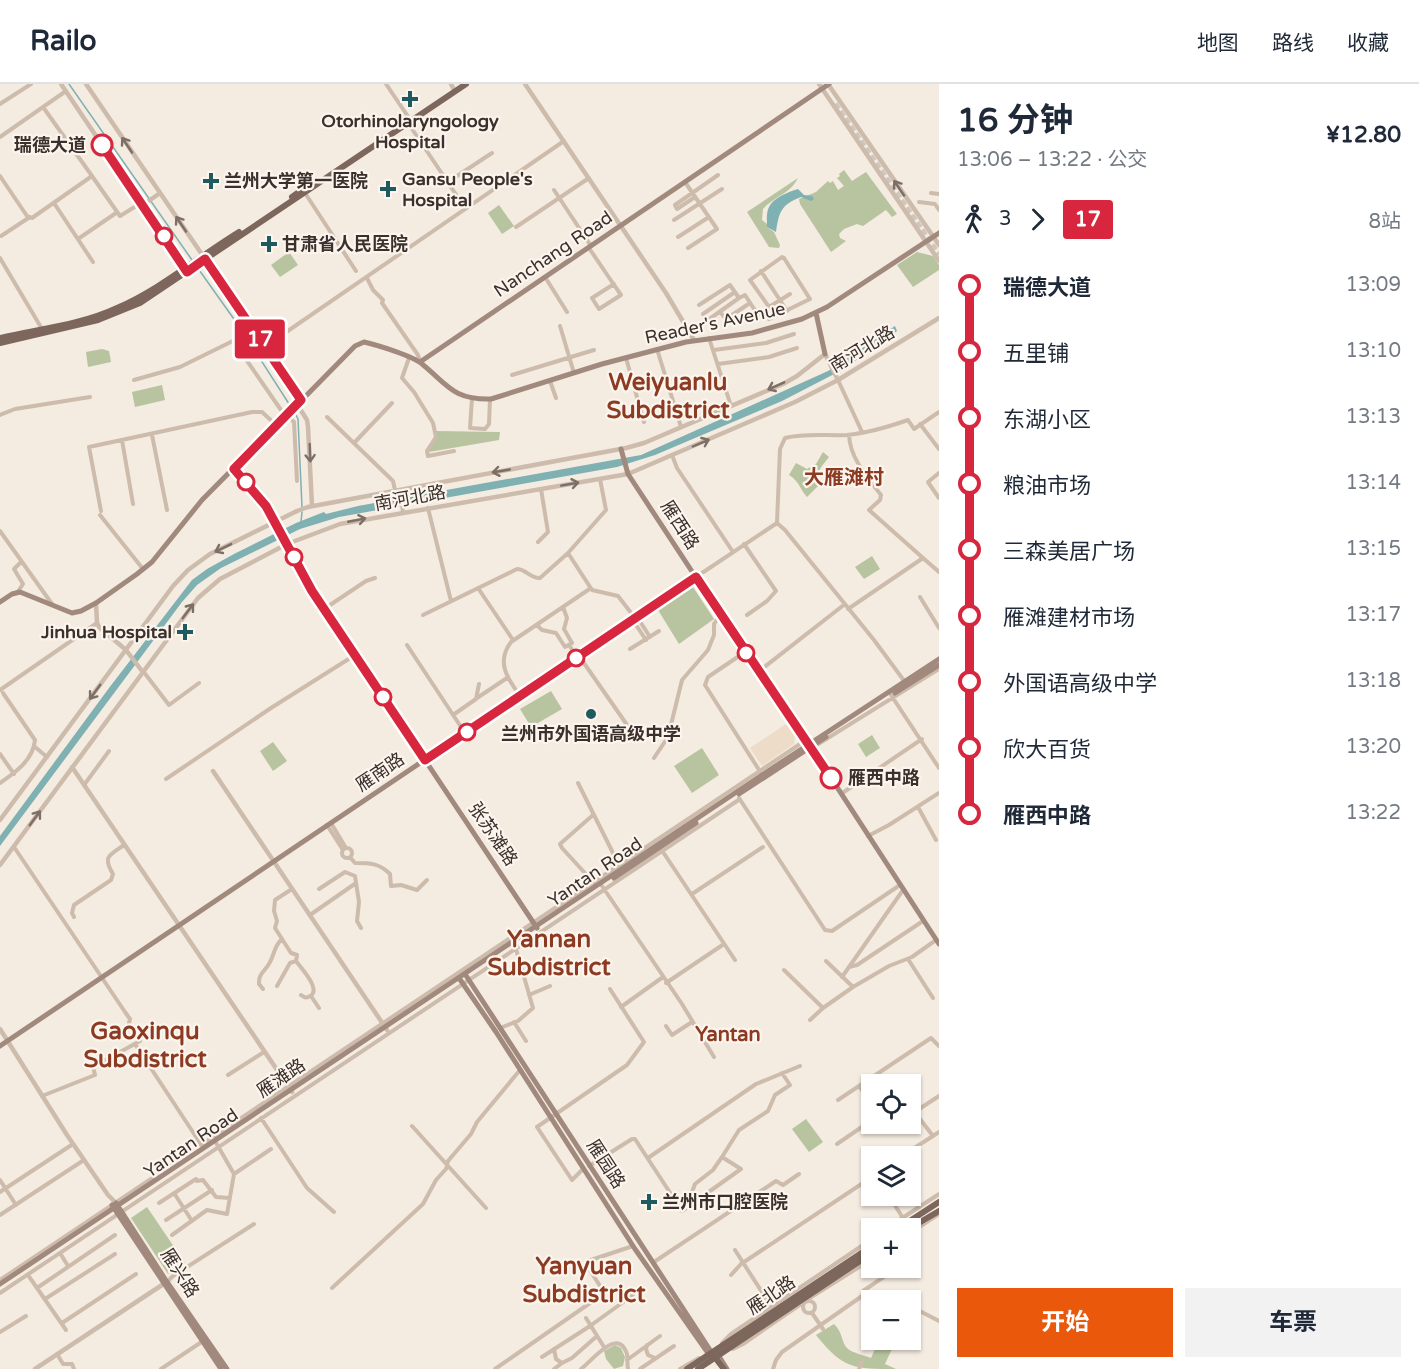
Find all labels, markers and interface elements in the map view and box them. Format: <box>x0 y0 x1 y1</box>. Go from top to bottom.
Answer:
text: Railo <box>30 24 97 58</box>
text: 地图 <box>1197 31 1239 56</box>
text: 路线 <box>1272 31 1314 56</box>
text: 收藏 <box>1347 31 1389 56</box>
marker: Otorhinolaryngology Hospital <box>401 90 419 108</box>
text: 16 分钟 <box>957 101 1073 140</box>
place label: Otorhinolaryngology Hospital <box>321 110 499 153</box>
text: ¥12.80 <box>1326 122 1401 148</box>
place label: 瑞德大道 <box>14 134 86 156</box>
marker: 瑞德大道 <box>91 134 113 156</box>
one-way arrow <box>121 137 133 153</box>
text: 13:06 – 13:22 · 公交 <box>957 148 1148 172</box>
place label: Gansu People's Hospital <box>402 168 533 211</box>
place label: 兰州大学第一医院 <box>224 170 368 192</box>
marker: 兰州大学第一医院 <box>202 172 220 190</box>
marker: Gansu People's Hospital <box>379 180 397 198</box>
one-way arrow <box>893 181 905 197</box>
icon: walk <box>957 203 990 236</box>
icon: forward <box>1021 203 1054 236</box>
street label: Nanchang Road <box>489 206 617 302</box>
text: 3 <box>999 207 1012 231</box>
text: 17 <box>1075 207 1101 232</box>
text: 8站 <box>1368 210 1401 234</box>
one-way arrow <box>175 216 187 232</box>
unlabelled marker <box>155 227 173 245</box>
place label: 甘肃省人民医院 <box>282 233 408 255</box>
marker: 甘肃省人民医院 <box>260 235 278 253</box>
text: 13:09 <box>1346 273 1401 297</box>
text: 瑞德大道 <box>1003 275 1091 301</box>
street label: Reader's Avenue <box>643 297 787 349</box>
line badge: 17 <box>233 320 287 358</box>
street label: 南河北路 <box>825 321 899 377</box>
text: 17 <box>247 327 273 352</box>
text: 13:10 <box>1346 339 1401 363</box>
text: 五里铺 <box>1003 341 1069 367</box>
district label: Weiyuanlu Subdistrict <box>606 368 730 425</box>
one-way arrow <box>768 381 786 393</box>
text: 13:13 <box>1346 405 1401 429</box>
text: 东湖小区 <box>1003 407 1091 433</box>
one-way arrow <box>692 436 710 448</box>
one-way arrow <box>304 443 315 463</box>
one-way arrow <box>492 466 511 477</box>
district label: 大雁滩村 <box>804 466 884 490</box>
text: 13:14 <box>1346 471 1401 495</box>
unlabelled marker <box>237 473 255 491</box>
text: 粮油市场 <box>1003 473 1091 499</box>
one-way arrow <box>560 478 579 489</box>
street label: 南河北路 <box>373 481 447 515</box>
street label: 雁西路 <box>656 496 704 554</box>
one-way arrow <box>347 514 366 525</box>
text: 13:15 <box>1346 537 1401 561</box>
text: 三森美居广场 <box>1003 539 1135 565</box>
one-way arrow <box>214 542 232 554</box>
unlabelled marker <box>285 548 303 566</box>
one-way arrow <box>182 603 194 619</box>
text: 13:17 <box>1346 603 1401 627</box>
text: 雁滩建材市场 <box>1003 605 1135 631</box>
place label: Jinhua Hospital <box>40 621 172 643</box>
marker: Jinhua Hospital <box>176 623 194 641</box>
unlabelled marker <box>737 644 755 662</box>
unlabelled marker <box>567 649 585 667</box>
text: 13:18 <box>1346 669 1401 693</box>
text: 外国语高级中学 <box>1003 671 1157 697</box>
one-way arrow <box>89 684 102 700</box>
unlabelled marker <box>374 688 392 706</box>
marker: 兰州市外国语高级中学 <box>584 707 598 721</box>
unlabelled marker <box>458 723 476 741</box>
place label: 兰州市外国语高级中学 <box>501 723 681 745</box>
text: 13:20 <box>1346 735 1401 759</box>
text: 欣大百货 <box>1003 737 1091 763</box>
street label: 雁南路 <box>351 748 409 796</box>
marker: 雁西中路 <box>820 767 842 789</box>
place label: 雁西中路 <box>848 767 920 789</box>
street label: 张苏滩路 <box>464 798 522 870</box>
text: 13:22 <box>1346 801 1401 825</box>
text: 雁西中路 <box>1003 803 1091 829</box>
one-way arrow <box>29 811 41 827</box>
street label: Yantan Road <box>544 832 646 912</box>
district label: Yannan Subdistrict <box>487 925 611 982</box>
district label: Gaoxinqu Subdistrict <box>83 1017 207 1074</box>
district label: Yantan <box>695 1023 761 1047</box>
street label: 雁滩路 <box>252 1054 310 1102</box>
map controls <box>861 1074 921 1350</box>
button: locate <box>861 1074 921 1134</box>
street label: Yantan Road <box>140 1103 242 1183</box>
street label: 雁园路 <box>582 1135 630 1193</box>
button: layers <box>861 1146 921 1206</box>
place label: 兰州市口腔医院 <box>662 1191 788 1213</box>
marker: 兰州市口腔医院 <box>640 1193 658 1211</box>
button: + <box>861 1218 921 1278</box>
street label: 雁兴路 <box>156 1244 204 1302</box>
district label: Yanyuan Subdistrict <box>522 1252 646 1309</box>
street label: 雁北路 <box>742 1271 800 1319</box>
button: 开始 <box>957 1288 1173 1357</box>
button: 车票 <box>1185 1288 1401 1357</box>
button: − <box>861 1290 921 1350</box>

